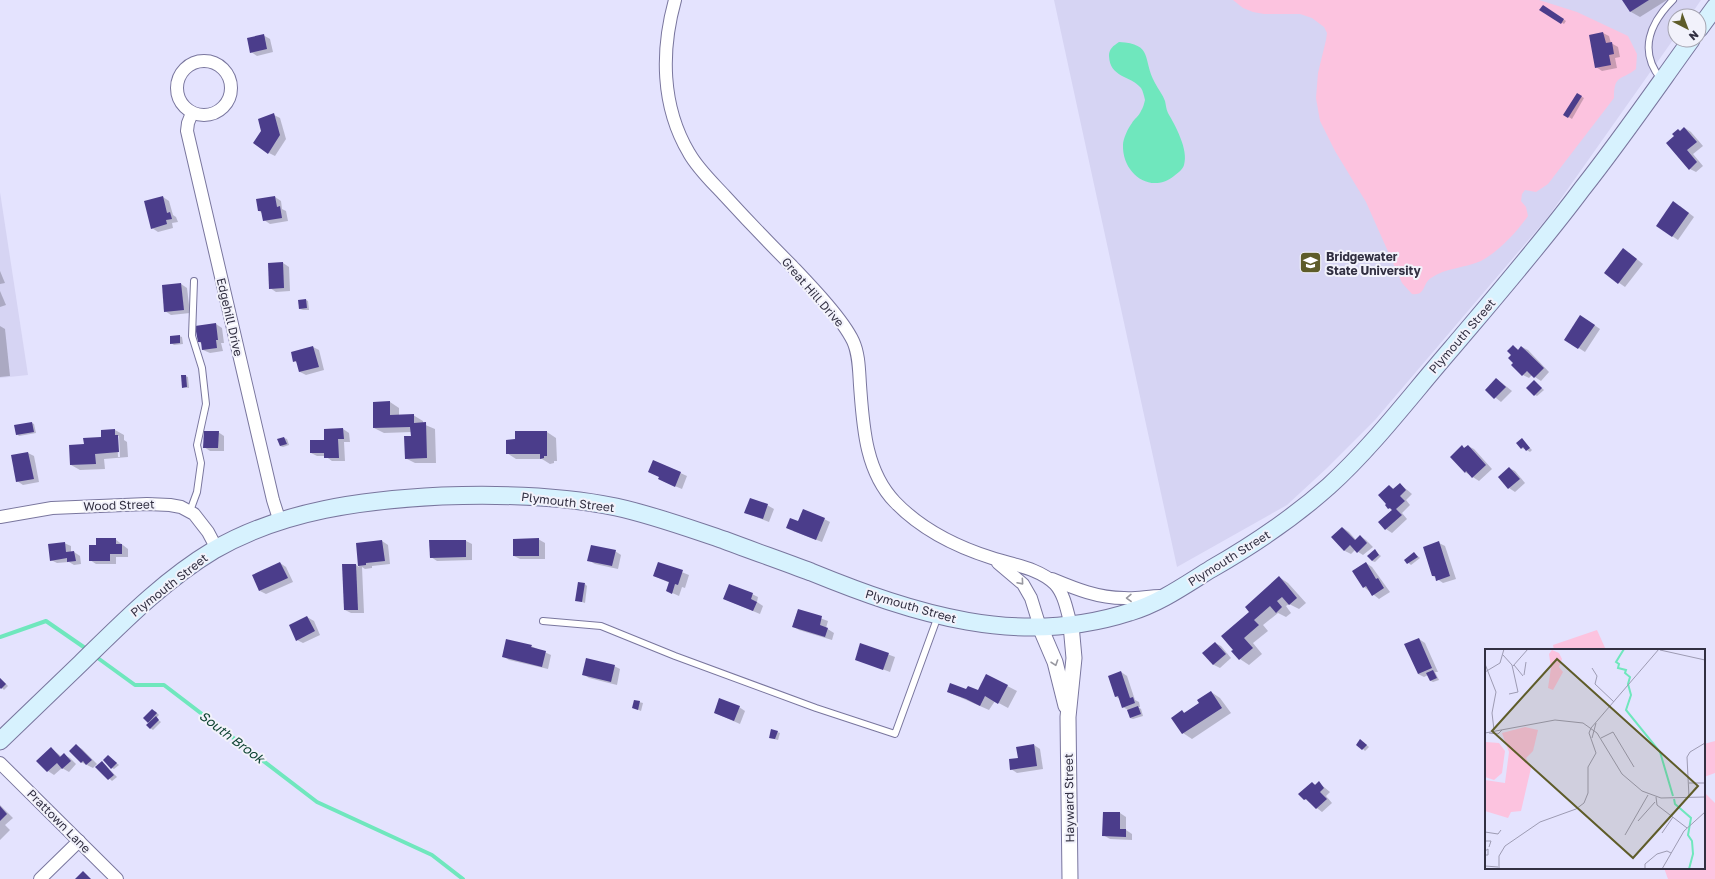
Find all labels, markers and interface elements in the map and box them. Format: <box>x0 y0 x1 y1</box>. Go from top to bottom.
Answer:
north arrow <box>1667 8 1707 48</box>
text: N <box>1687 28 1701 43</box>
place label: Bridgewater State University <box>1326 249 1422 278</box>
school or university icon: Bridgewater State University <box>1297 250 1323 276</box>
street label: Great Hill Drive <box>779 254 847 330</box>
street label: Edgehill Drive <box>214 276 246 358</box>
street label: Plymouth Street <box>1426 295 1499 376</box>
street label: Plymouth Street <box>520 489 616 515</box>
street label: Wood Street <box>83 496 155 514</box>
street label: Plymouth Street <box>1185 527 1273 589</box>
street label: Plymouth Street <box>127 550 211 620</box>
one-way arrow <box>1016 578 1023 585</box>
street label: Plymouth Street <box>864 586 958 626</box>
one-way arrow <box>1126 594 1132 602</box>
inset map <box>1485 649 1705 869</box>
one-way arrow <box>1051 659 1059 666</box>
water label: South Brook <box>196 707 269 768</box>
street label: Hayward Street <box>1061 753 1077 843</box>
street label: Prattown Lane <box>24 786 94 856</box>

